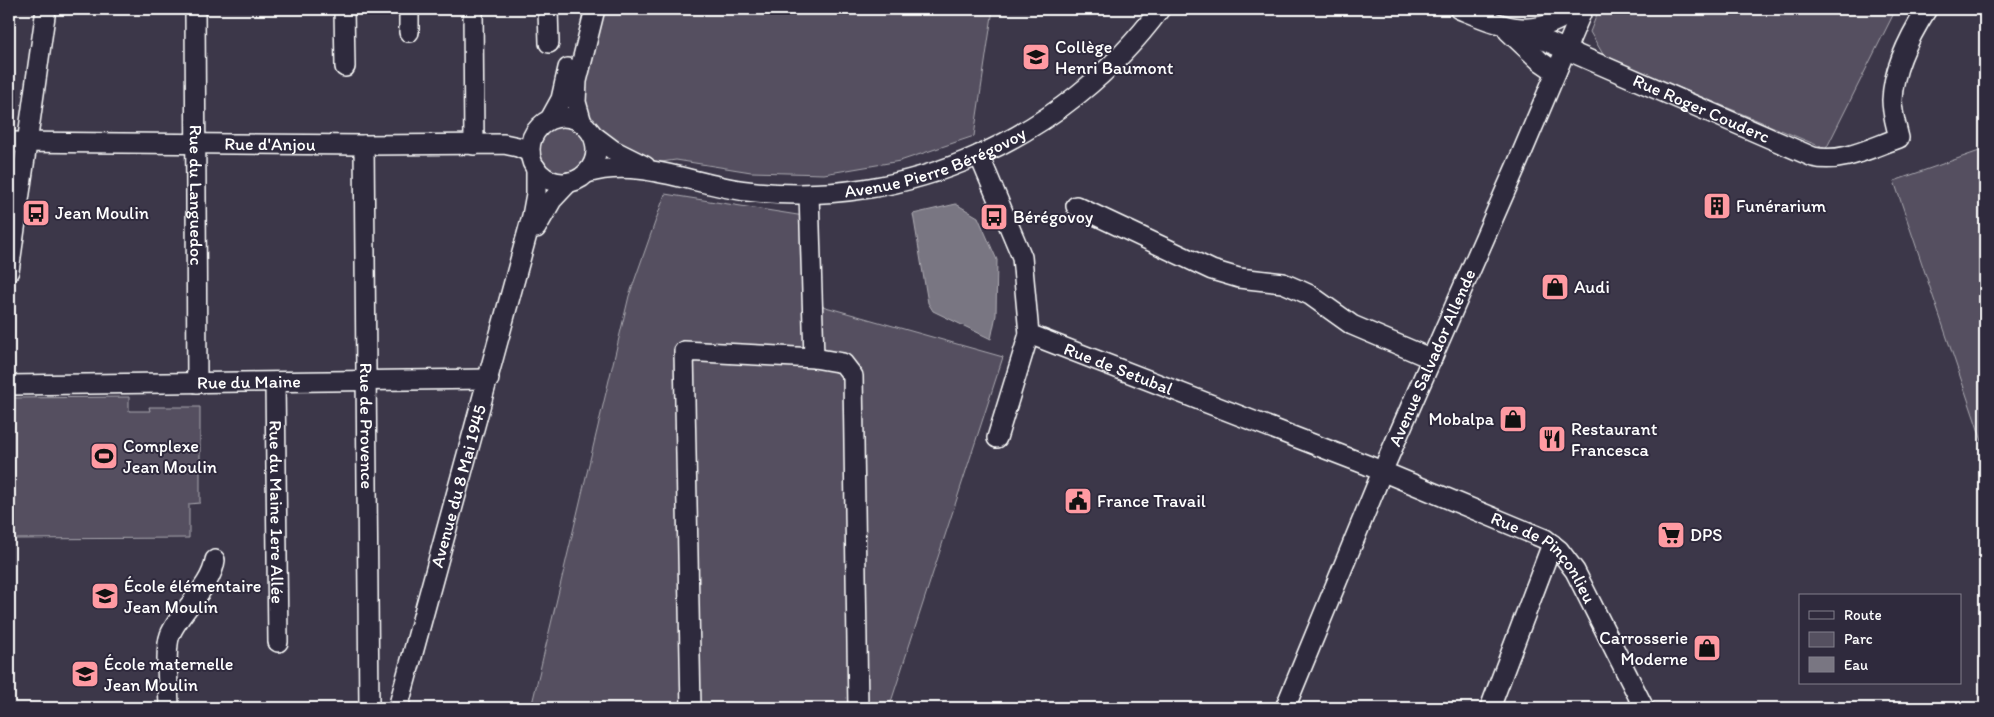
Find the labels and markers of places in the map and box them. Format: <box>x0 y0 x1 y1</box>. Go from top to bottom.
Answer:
place label: Collège Henri Baumont <box>1055 36 1174 79</box>
school or university icon: Collège Henri Baumont <box>1021 42 1051 72</box>
building icon: Funérarium <box>1702 191 1732 221</box>
place label: Funérarium <box>1736 195 1826 217</box>
bus stop icon: Jean Moulin <box>21 198 51 228</box>
place label: Jean Moulin <box>55 202 149 224</box>
bus stop icon: Bérégovoy <box>979 202 1009 232</box>
place label: Bérégovoy <box>1013 206 1094 228</box>
shop icon: Audi <box>1540 272 1570 302</box>
place label: Audi <box>1574 276 1610 298</box>
shop icon: Mobalpa <box>1498 404 1528 434</box>
place label: Mobalpa <box>1428 408 1495 430</box>
place label: Restaurant Francesca <box>1571 418 1658 461</box>
restaurant icon: Restaurant Francesca <box>1537 424 1567 454</box>
place label: Complexe Jean Moulin <box>123 435 217 478</box>
sports icon: Complexe Jean Moulin <box>89 441 119 471</box>
public building icon: France Travail <box>1063 486 1093 516</box>
place label: France Travail <box>1097 490 1206 512</box>
supermarket icon: DPS <box>1656 520 1686 550</box>
place label: DPS <box>1690 524 1722 546</box>
place label: École élémentaire Jean Moulin <box>124 575 262 618</box>
school or university icon: École élémentaire Jean Moulin <box>90 581 120 611</box>
place label: Carrosserie Moderne <box>1599 627 1688 670</box>
shop icon: Carrosserie Moderne <box>1692 633 1722 663</box>
place label: École maternelle Jean Moulin <box>104 653 234 696</box>
school or university icon: École maternelle Jean Moulin <box>70 659 100 689</box>

